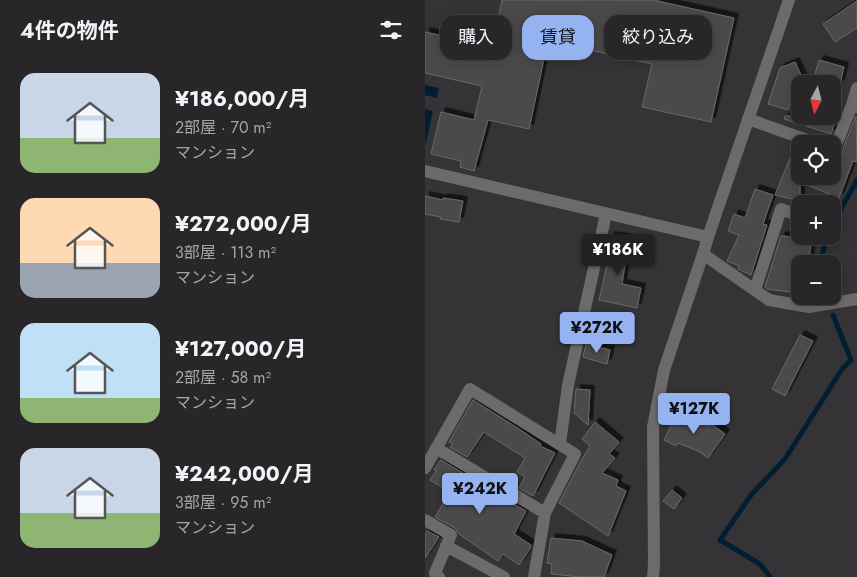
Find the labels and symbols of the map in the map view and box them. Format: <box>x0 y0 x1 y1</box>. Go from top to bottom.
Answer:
north arrow <box>791 75 841 125</box>
pin: ¥186K <box>583 234 653 276</box>
pin: ¥272K <box>562 312 632 354</box>
pin: ¥127K <box>659 392 729 435</box>
pin: ¥242K <box>445 472 515 515</box>

